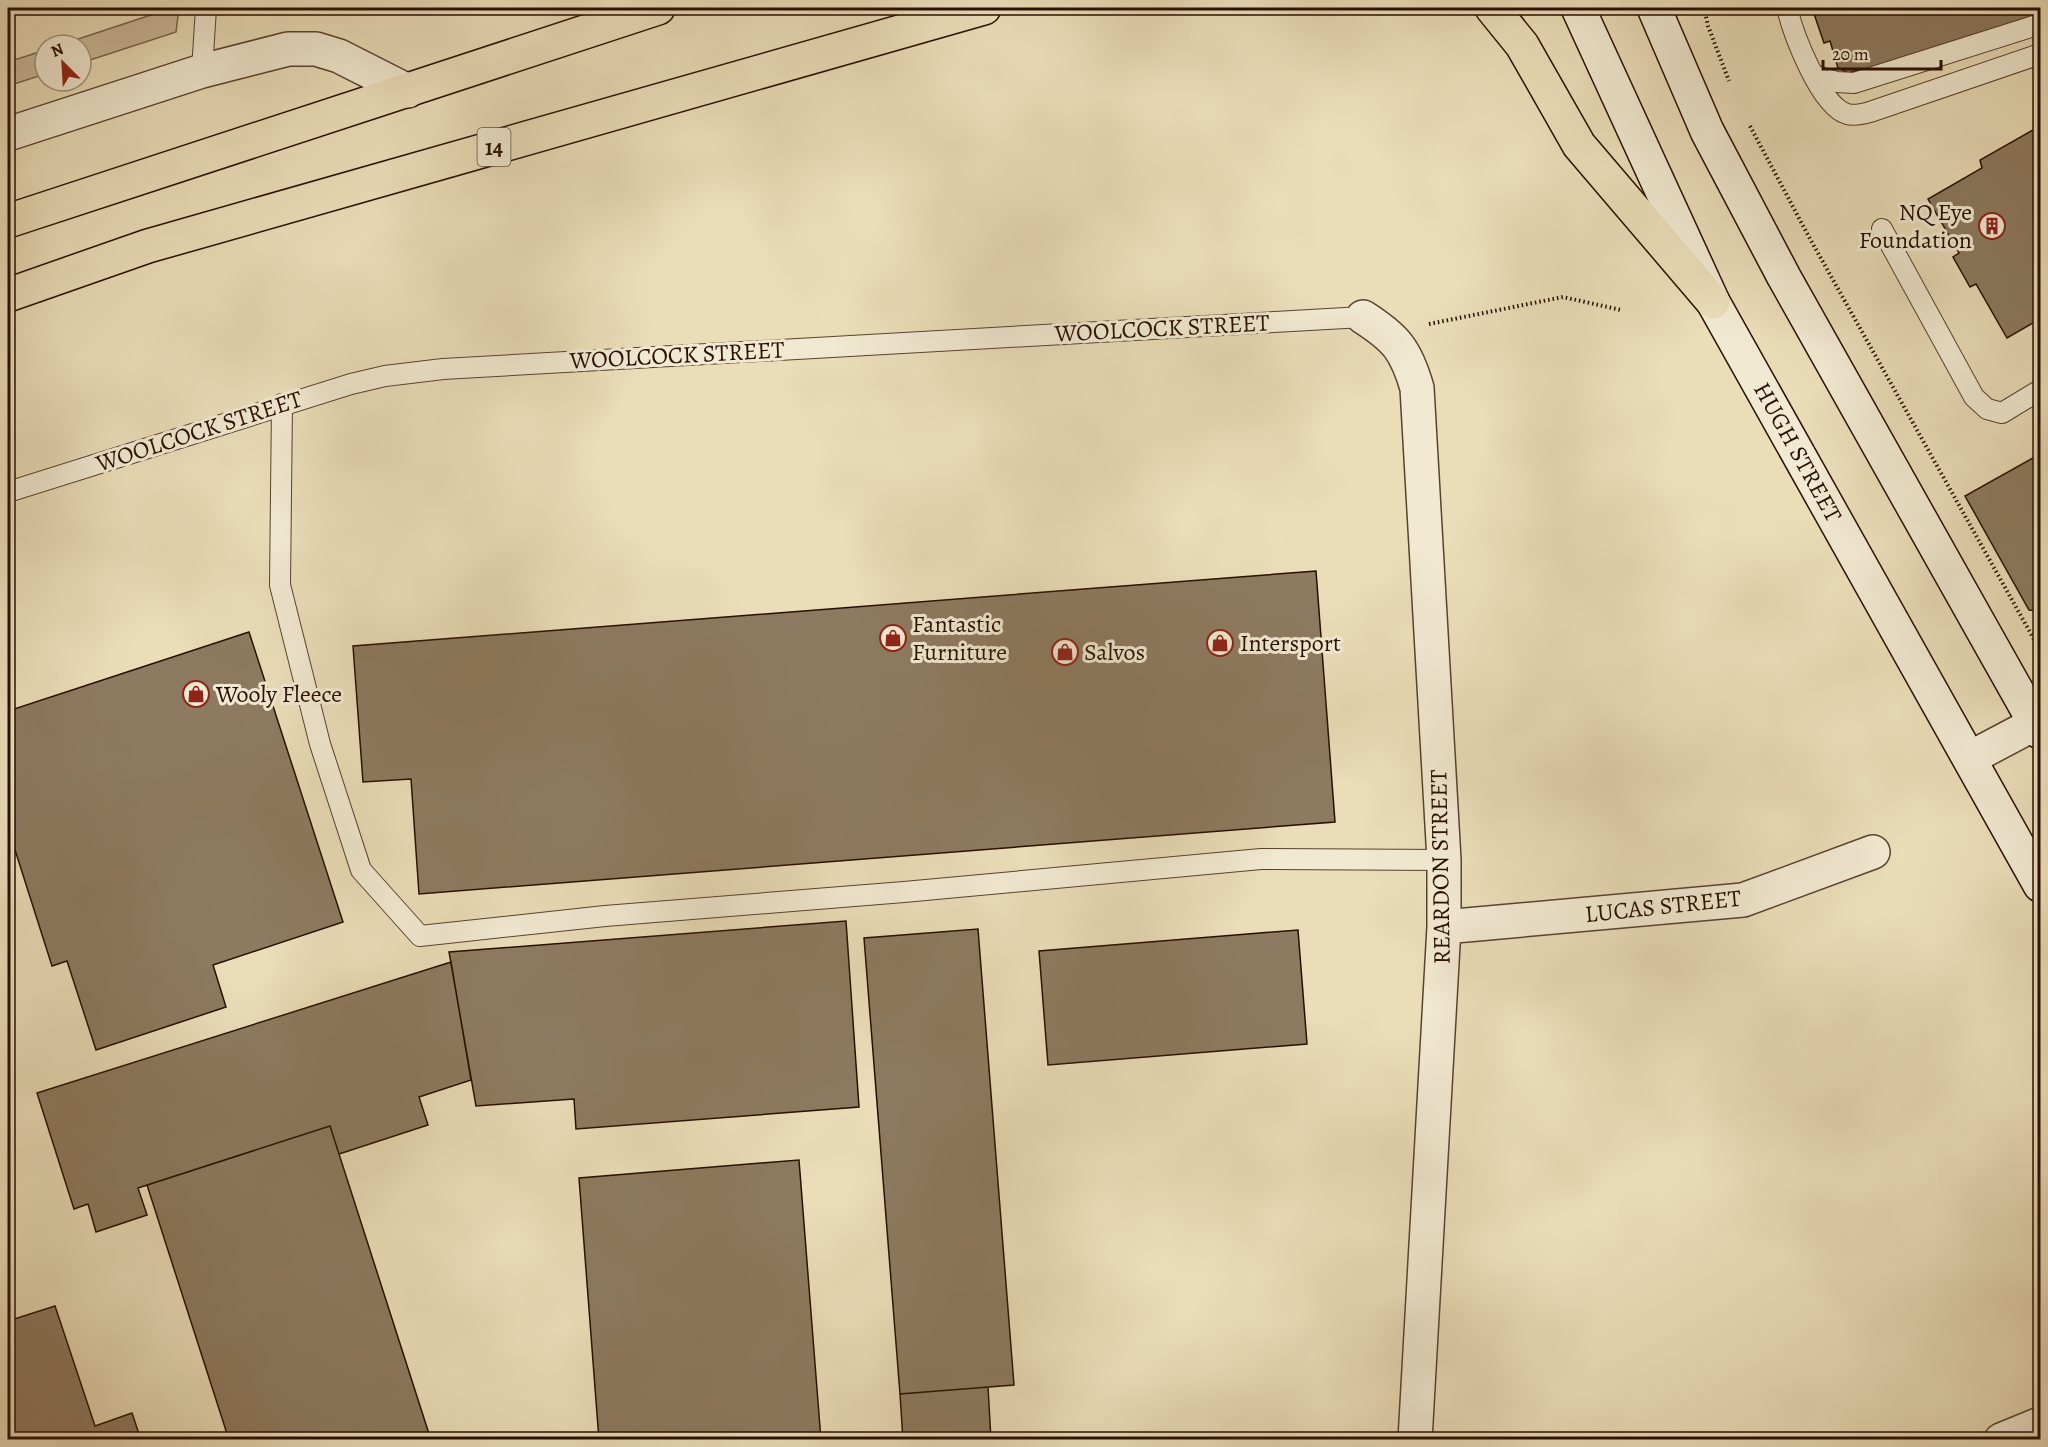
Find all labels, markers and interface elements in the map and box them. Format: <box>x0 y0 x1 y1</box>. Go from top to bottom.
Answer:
north arrow <box>33 33 93 93</box>
scale bar <box>1823 33 1942 71</box>
text: N <box>48 38 67 63</box>
text: 20 m <box>1832 42 1869 66</box>
road number: 14 <box>478 128 510 166</box>
place label: NQ Eye Foundation <box>1859 196 1972 256</box>
building icon: NQ Eye Foundation <box>1977 211 2007 241</box>
street label: WOOLCOCK STREET <box>1053 306 1270 350</box>
street label: WOOLCOCK STREET <box>568 333 785 377</box>
street label: HUGH STREET <box>1746 376 1850 528</box>
street label: WOOLCOCK STREET <box>91 383 306 480</box>
place label: Fantastic Furniture <box>912 608 1007 668</box>
shop icon: Fantastic Furniture <box>878 623 908 653</box>
place label: Intersport <box>1240 627 1341 659</box>
shop icon: Intersport <box>1205 628 1235 658</box>
place label: Salvos <box>1084 636 1145 668</box>
shop icon: Salvos <box>1050 637 1080 667</box>
place label: Wooly Fleece <box>215 678 342 710</box>
shop icon: Wooly Fleece <box>181 679 211 709</box>
street label: REARDON STREET <box>1422 769 1458 965</box>
street label: LUCAS STREET <box>1583 882 1743 930</box>

